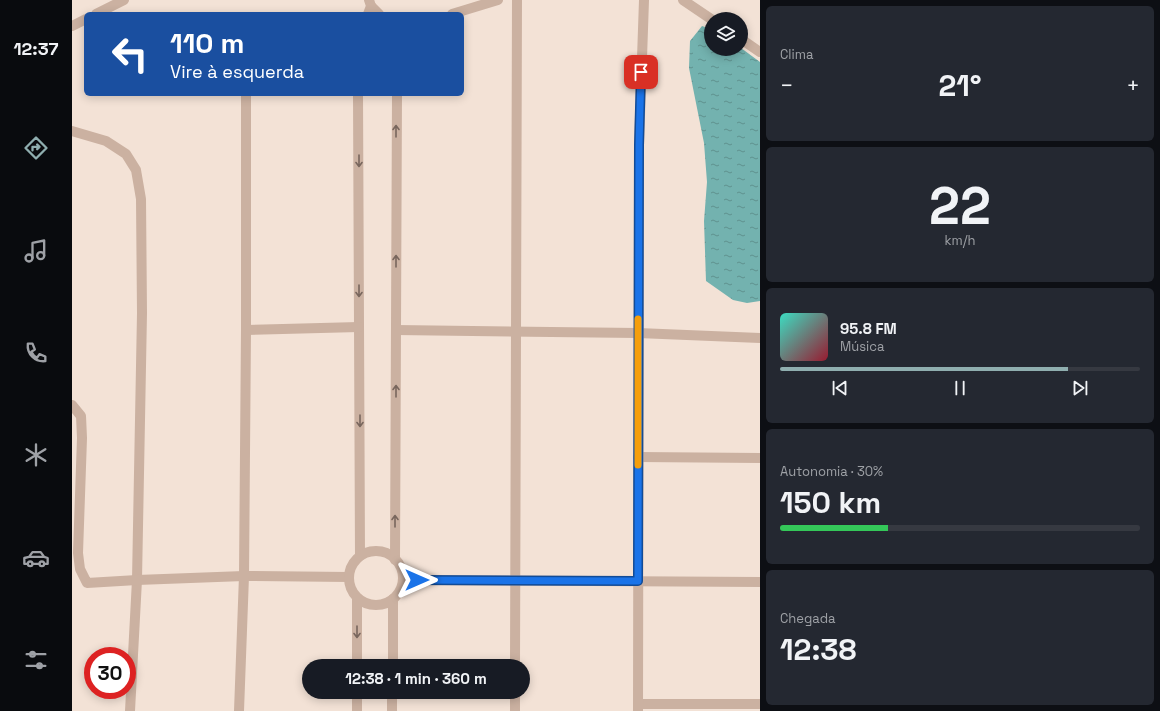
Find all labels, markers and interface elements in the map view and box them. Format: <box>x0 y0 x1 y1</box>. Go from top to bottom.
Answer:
map controls <box>704 12 748 56</box>
button: layers <box>704 12 748 56</box>
text: 110 m <box>170 25 244 61</box>
icon: left <box>104 28 156 80</box>
text: 12:37 <box>13 37 59 60</box>
text: Clima <box>780 46 813 63</box>
pin <box>624 55 658 89</box>
text: Vire à esquerda <box>170 60 304 83</box>
icon: arrive <box>630 61 652 83</box>
text: 21° <box>938 66 982 105</box>
text: − <box>780 71 794 99</box>
text: + <box>1126 71 1140 99</box>
one-way arrow <box>392 125 400 138</box>
icon: directions <box>22 134 50 162</box>
one-way arrow <box>355 154 363 167</box>
text: 22 <box>929 173 991 239</box>
text: km/h <box>945 232 975 249</box>
icon: music <box>22 237 50 265</box>
one-way arrow <box>392 255 400 268</box>
one-way arrow <box>355 284 363 297</box>
text: 95.8 FM <box>840 319 897 338</box>
text: Música <box>840 338 885 355</box>
icon: phone <box>22 339 50 367</box>
icon: previous <box>829 377 851 399</box>
icon: pause <box>949 377 971 399</box>
icon: next <box>1069 377 1091 399</box>
one-way arrow <box>392 385 400 398</box>
one-way arrow <box>356 414 364 427</box>
icon: climate <box>22 441 50 469</box>
text: Autonomia · 30% <box>780 463 883 480</box>
text: 150 km <box>780 483 881 522</box>
one-way arrow <box>391 515 399 528</box>
icon: car <box>22 544 50 572</box>
position arrow <box>396 559 438 601</box>
text: Chegada <box>780 610 836 627</box>
one-way arrow <box>353 625 361 638</box>
text: 12:38 <box>780 630 857 669</box>
icon: filters <box>22 646 50 674</box>
speed limit sign: 30 <box>84 647 136 699</box>
text: 12:38 · 1 min · 360 m <box>345 669 487 688</box>

